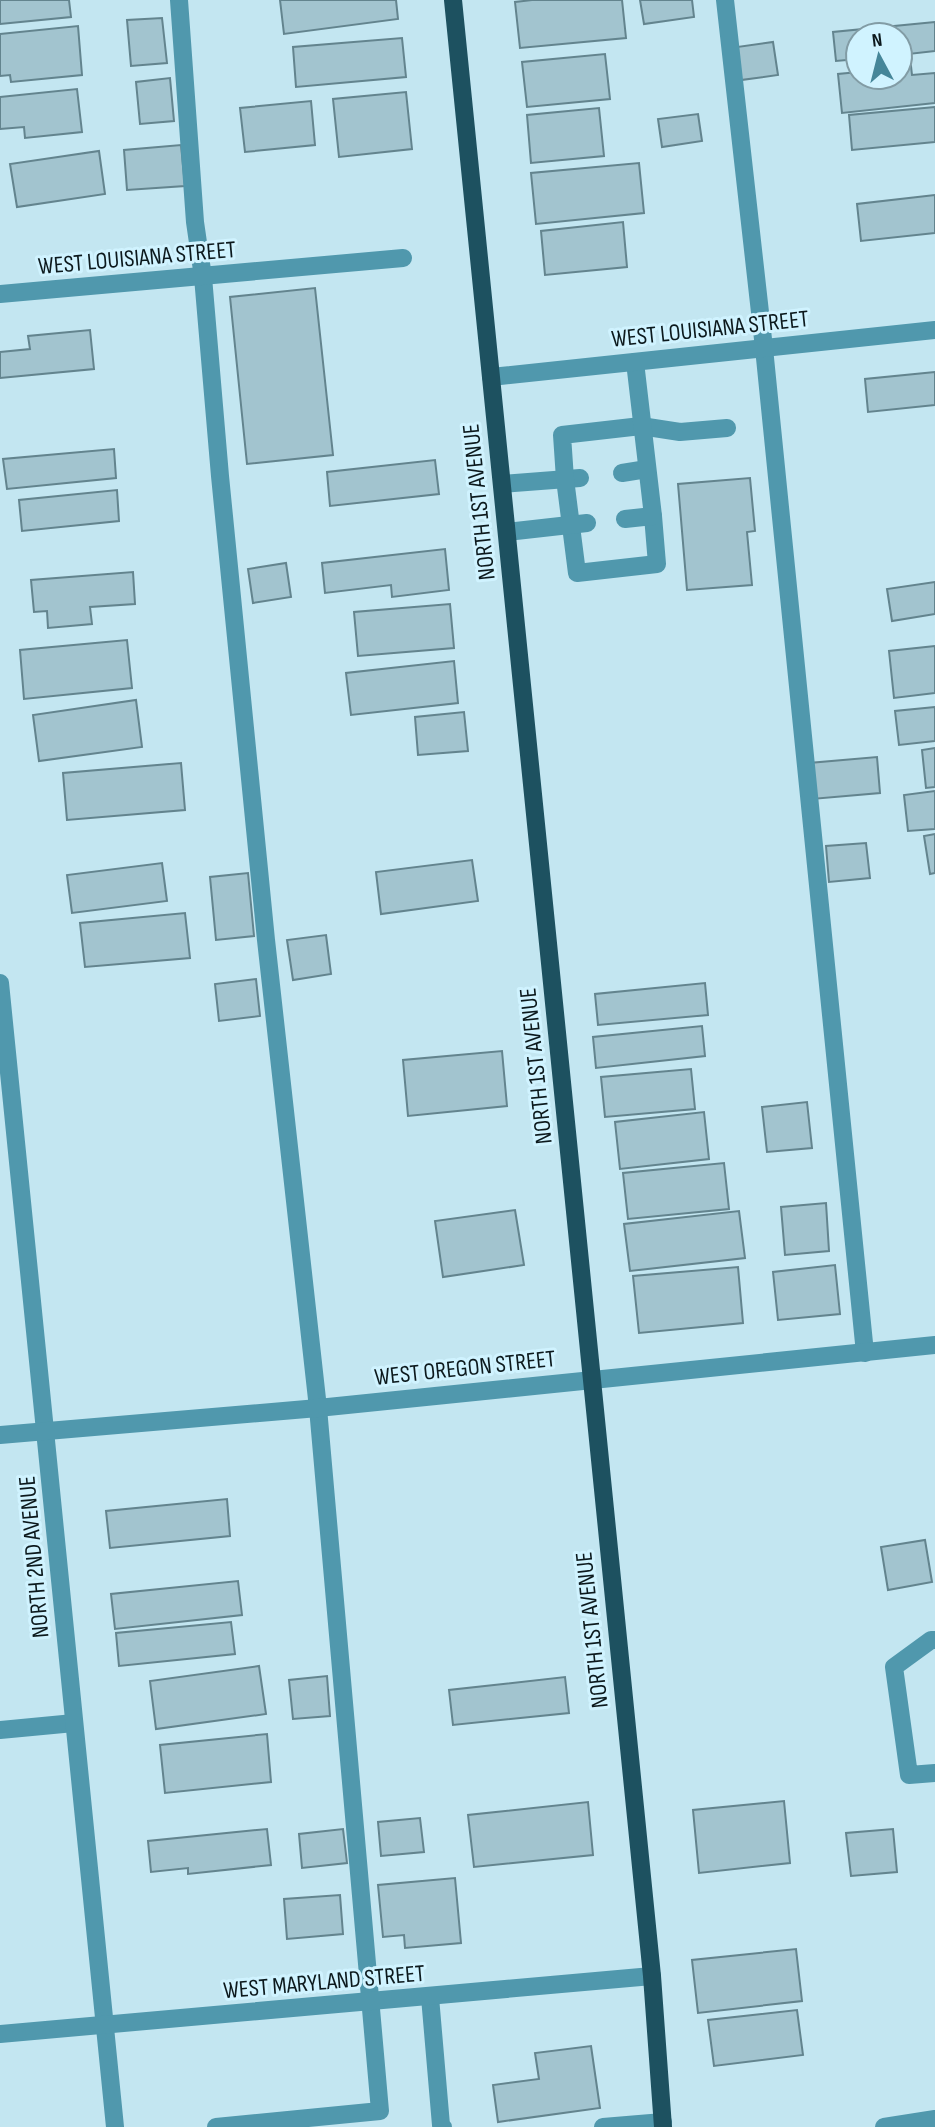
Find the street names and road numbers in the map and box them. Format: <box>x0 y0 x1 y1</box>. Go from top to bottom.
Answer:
street label: WEST LOUISIANA STREET <box>37 235 237 281</box>
street label: WEST LOUISIANA STREET <box>610 304 810 354</box>
street label: NORTH 1ST AVENUE <box>456 422 502 582</box>
street label: NORTH 1ST AVENUE <box>513 986 559 1146</box>
street label: WEST OREGON STREET <box>373 1344 557 1392</box>
street label: NORTH 2ND AVENUE <box>12 1475 56 1639</box>
street label: NORTH 1ST AVENUE <box>569 1550 615 1710</box>
street label: WEST MARYLAND STREET <box>222 1959 426 2005</box>

